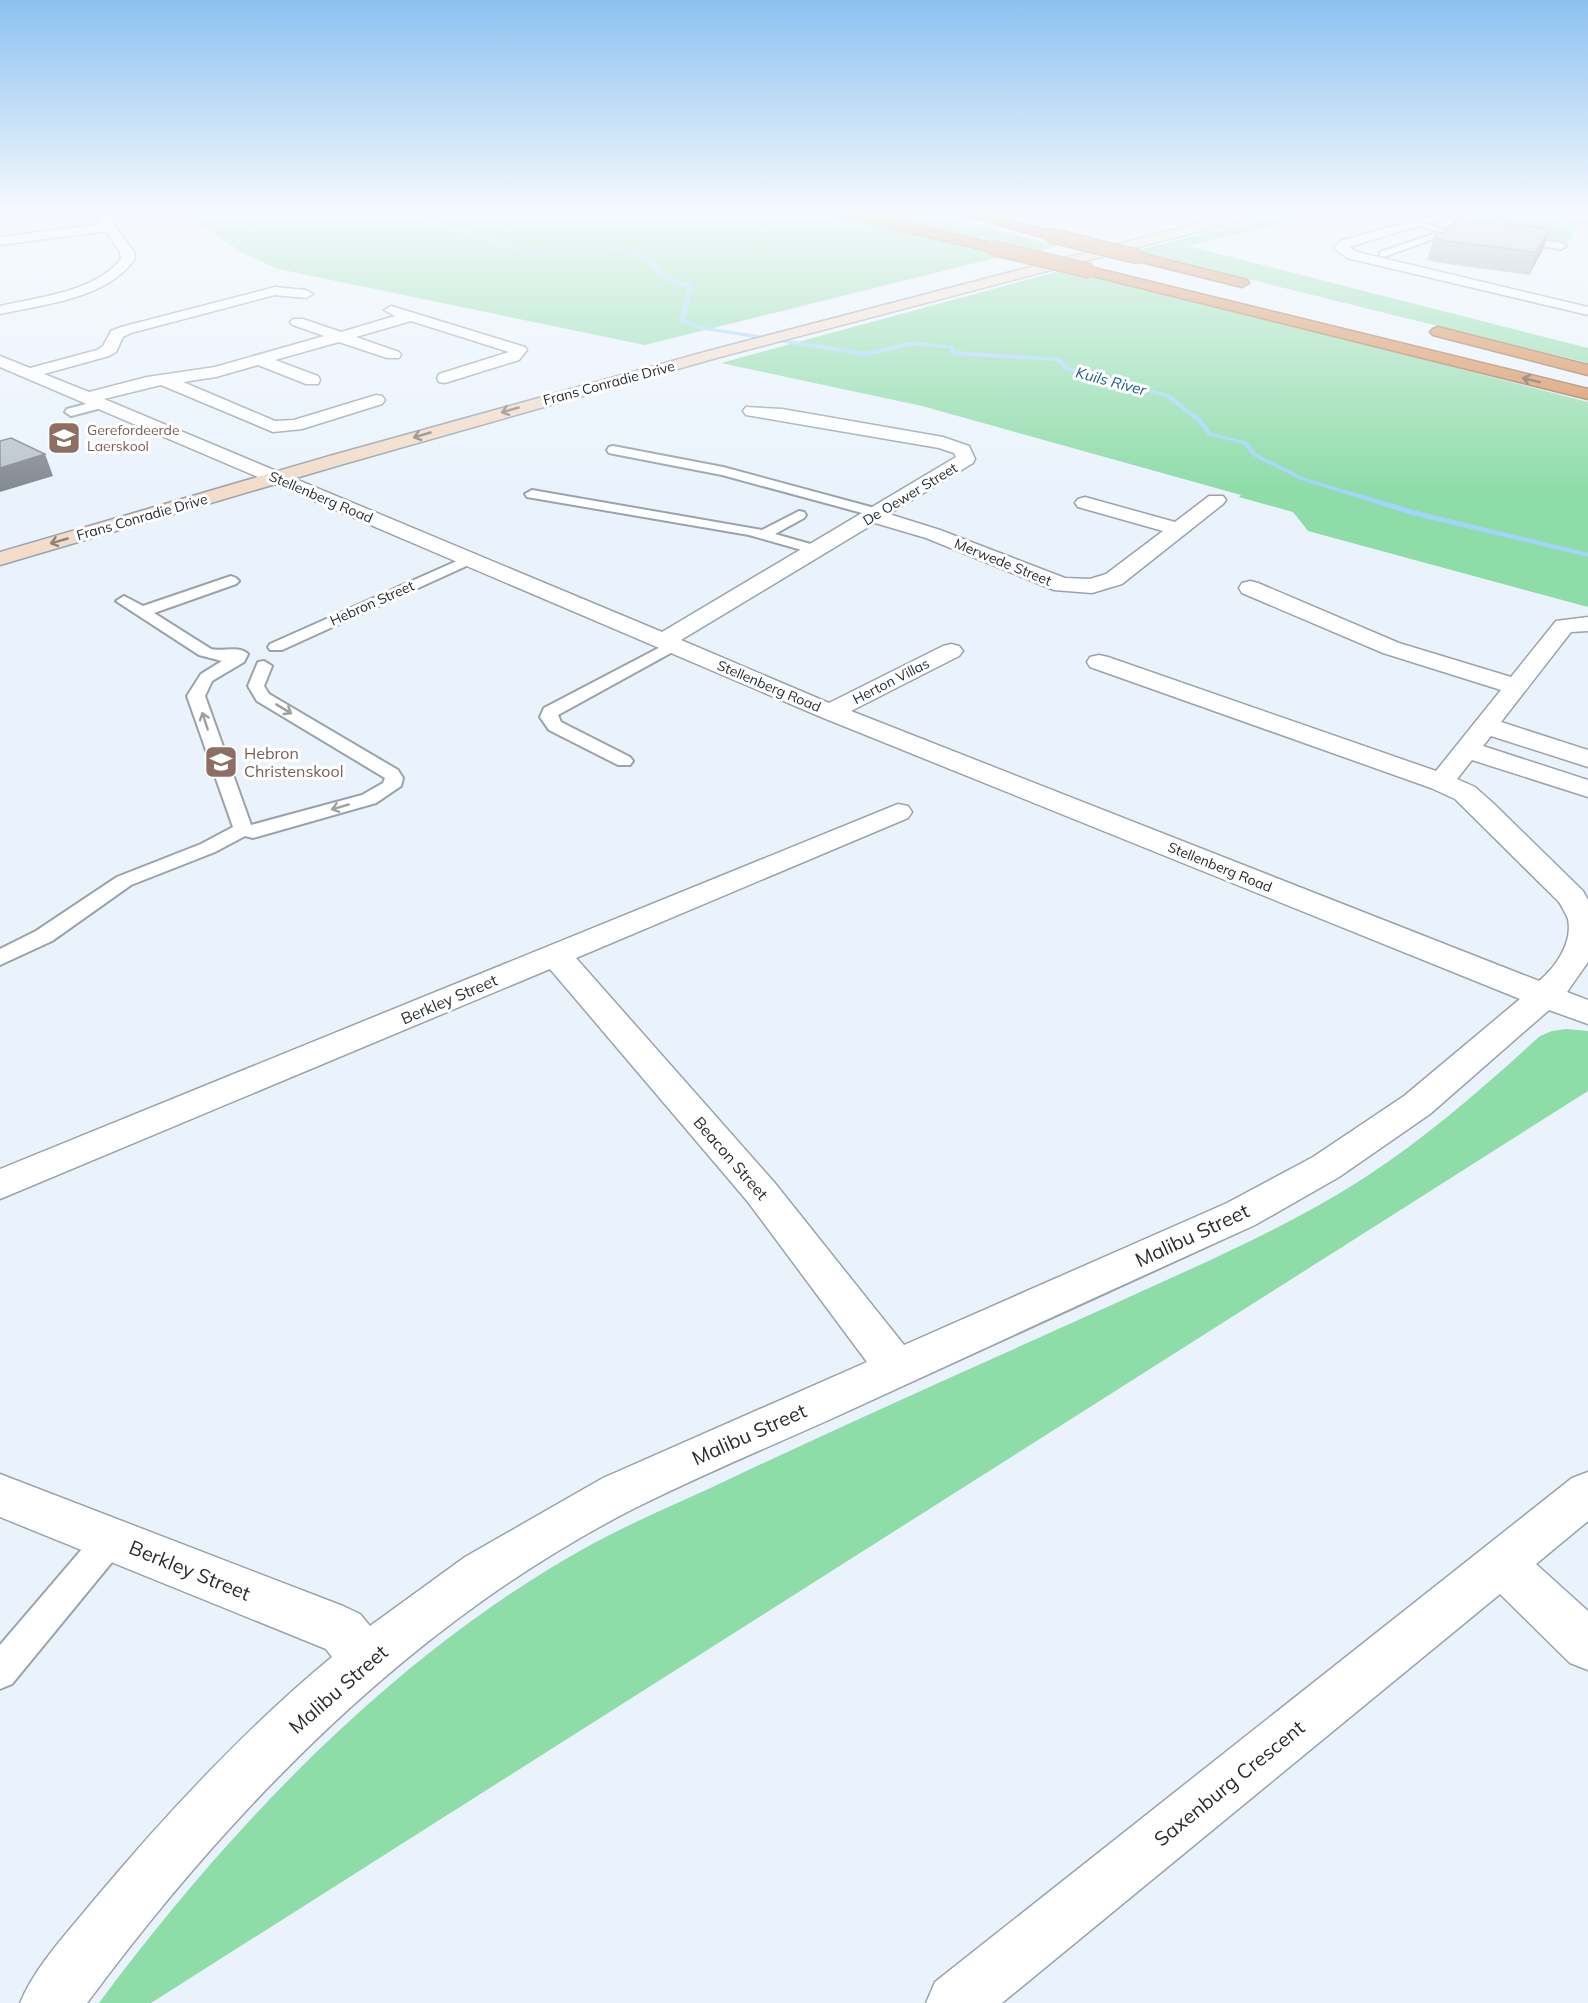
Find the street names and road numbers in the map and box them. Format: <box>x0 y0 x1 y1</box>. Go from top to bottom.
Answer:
street label: Frans Conradie Drive <box>541 357 677 409</box>
street label: De Oewer Street <box>859 459 961 529</box>
street label: Stellenberg Road <box>266 467 376 527</box>
street label: Frans Conradie Drive <box>74 490 210 544</box>
street label: Merwede Street <box>952 534 1054 590</box>
street label: Hebron Street <box>327 576 417 630</box>
street label: Herton Villas <box>850 654 932 708</box>
street label: Stellenberg Road <box>714 656 824 716</box>
street label: Stellenberg Road <box>1165 838 1275 896</box>
street label: Berkley Street <box>398 970 501 1028</box>
street label: Beacon Street <box>689 1112 773 1204</box>
street label: Malibu Street <box>1131 1198 1253 1272</box>
street label: Malibu Street <box>688 1398 810 1470</box>
street label: Berkley Street <box>126 1534 254 1606</box>
street label: Malibu Street <box>283 1639 393 1739</box>
street label: Saxenburg Crescent <box>1149 1715 1309 1851</box>

